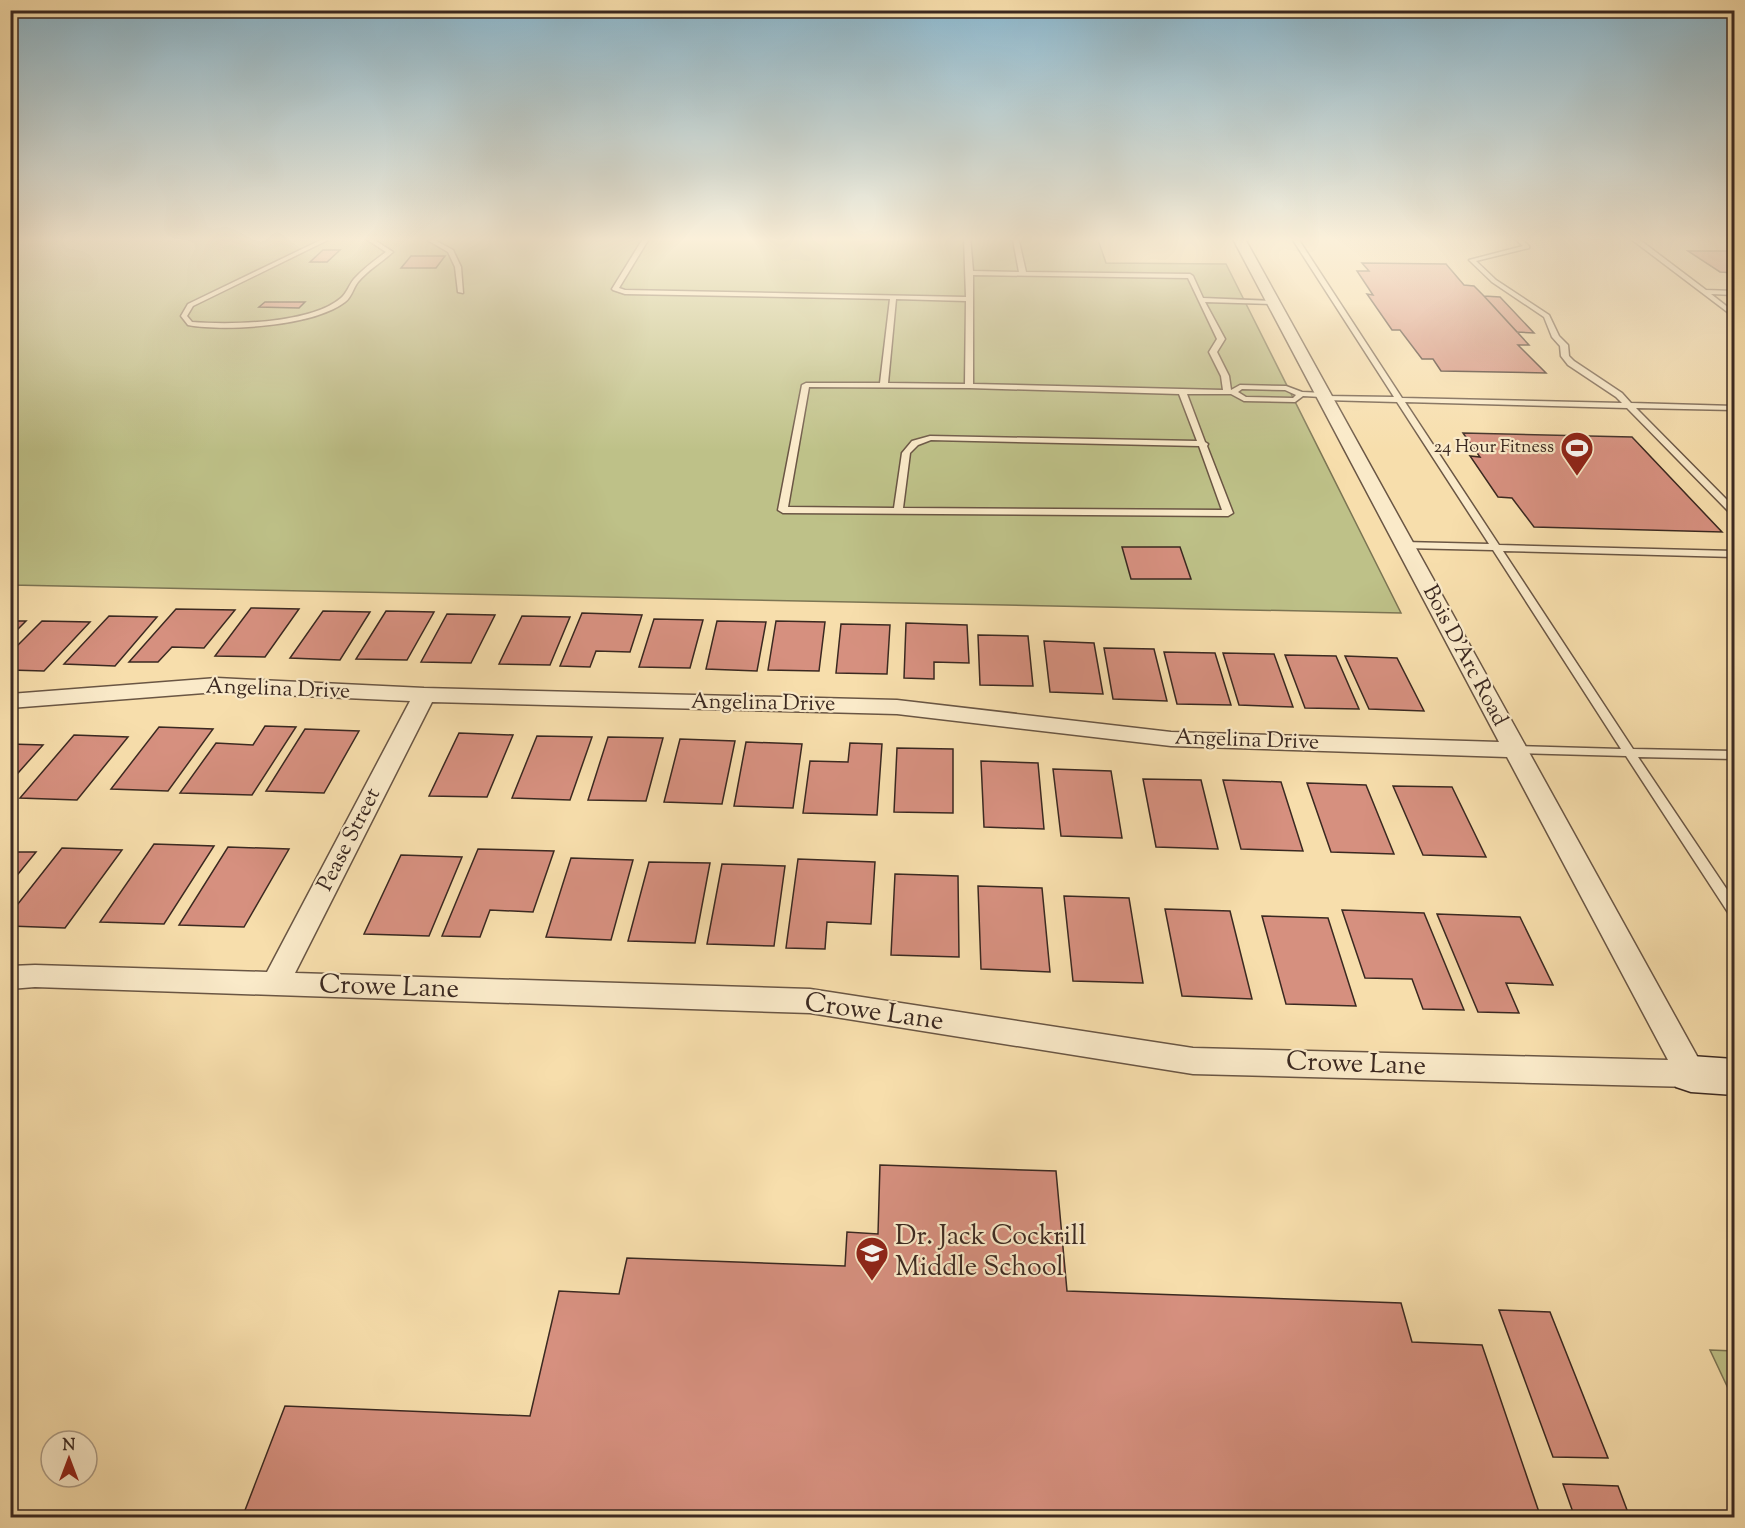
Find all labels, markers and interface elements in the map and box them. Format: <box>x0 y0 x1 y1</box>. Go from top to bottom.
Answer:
sports icon: 24 Hour Fitness <box>1559 430 1595 477</box>
place label: 24 Hour Fitness <box>1434 435 1554 461</box>
street label: Bois D'Arc Road <box>1413 580 1515 732</box>
street label: Angelina Drive <box>205 671 351 709</box>
street label: Angelina Drive <box>690 687 836 721</box>
street label: Angelina Drive <box>1174 722 1320 760</box>
street label: Pease Street <box>310 782 390 897</box>
street label: Crowe Lane <box>318 966 460 1010</box>
street label: Crowe Lane <box>802 984 946 1042</box>
street label: Crowe Lane <box>1285 1043 1427 1087</box>
place label: Dr. Jack Cockrill Middle School <box>895 1218 1087 1288</box>
school or university icon: Dr. Jack Cockrill Middle School <box>854 1235 890 1282</box>
north arrow <box>39 1429 99 1489</box>
text: N <box>63 1435 76 1458</box>

